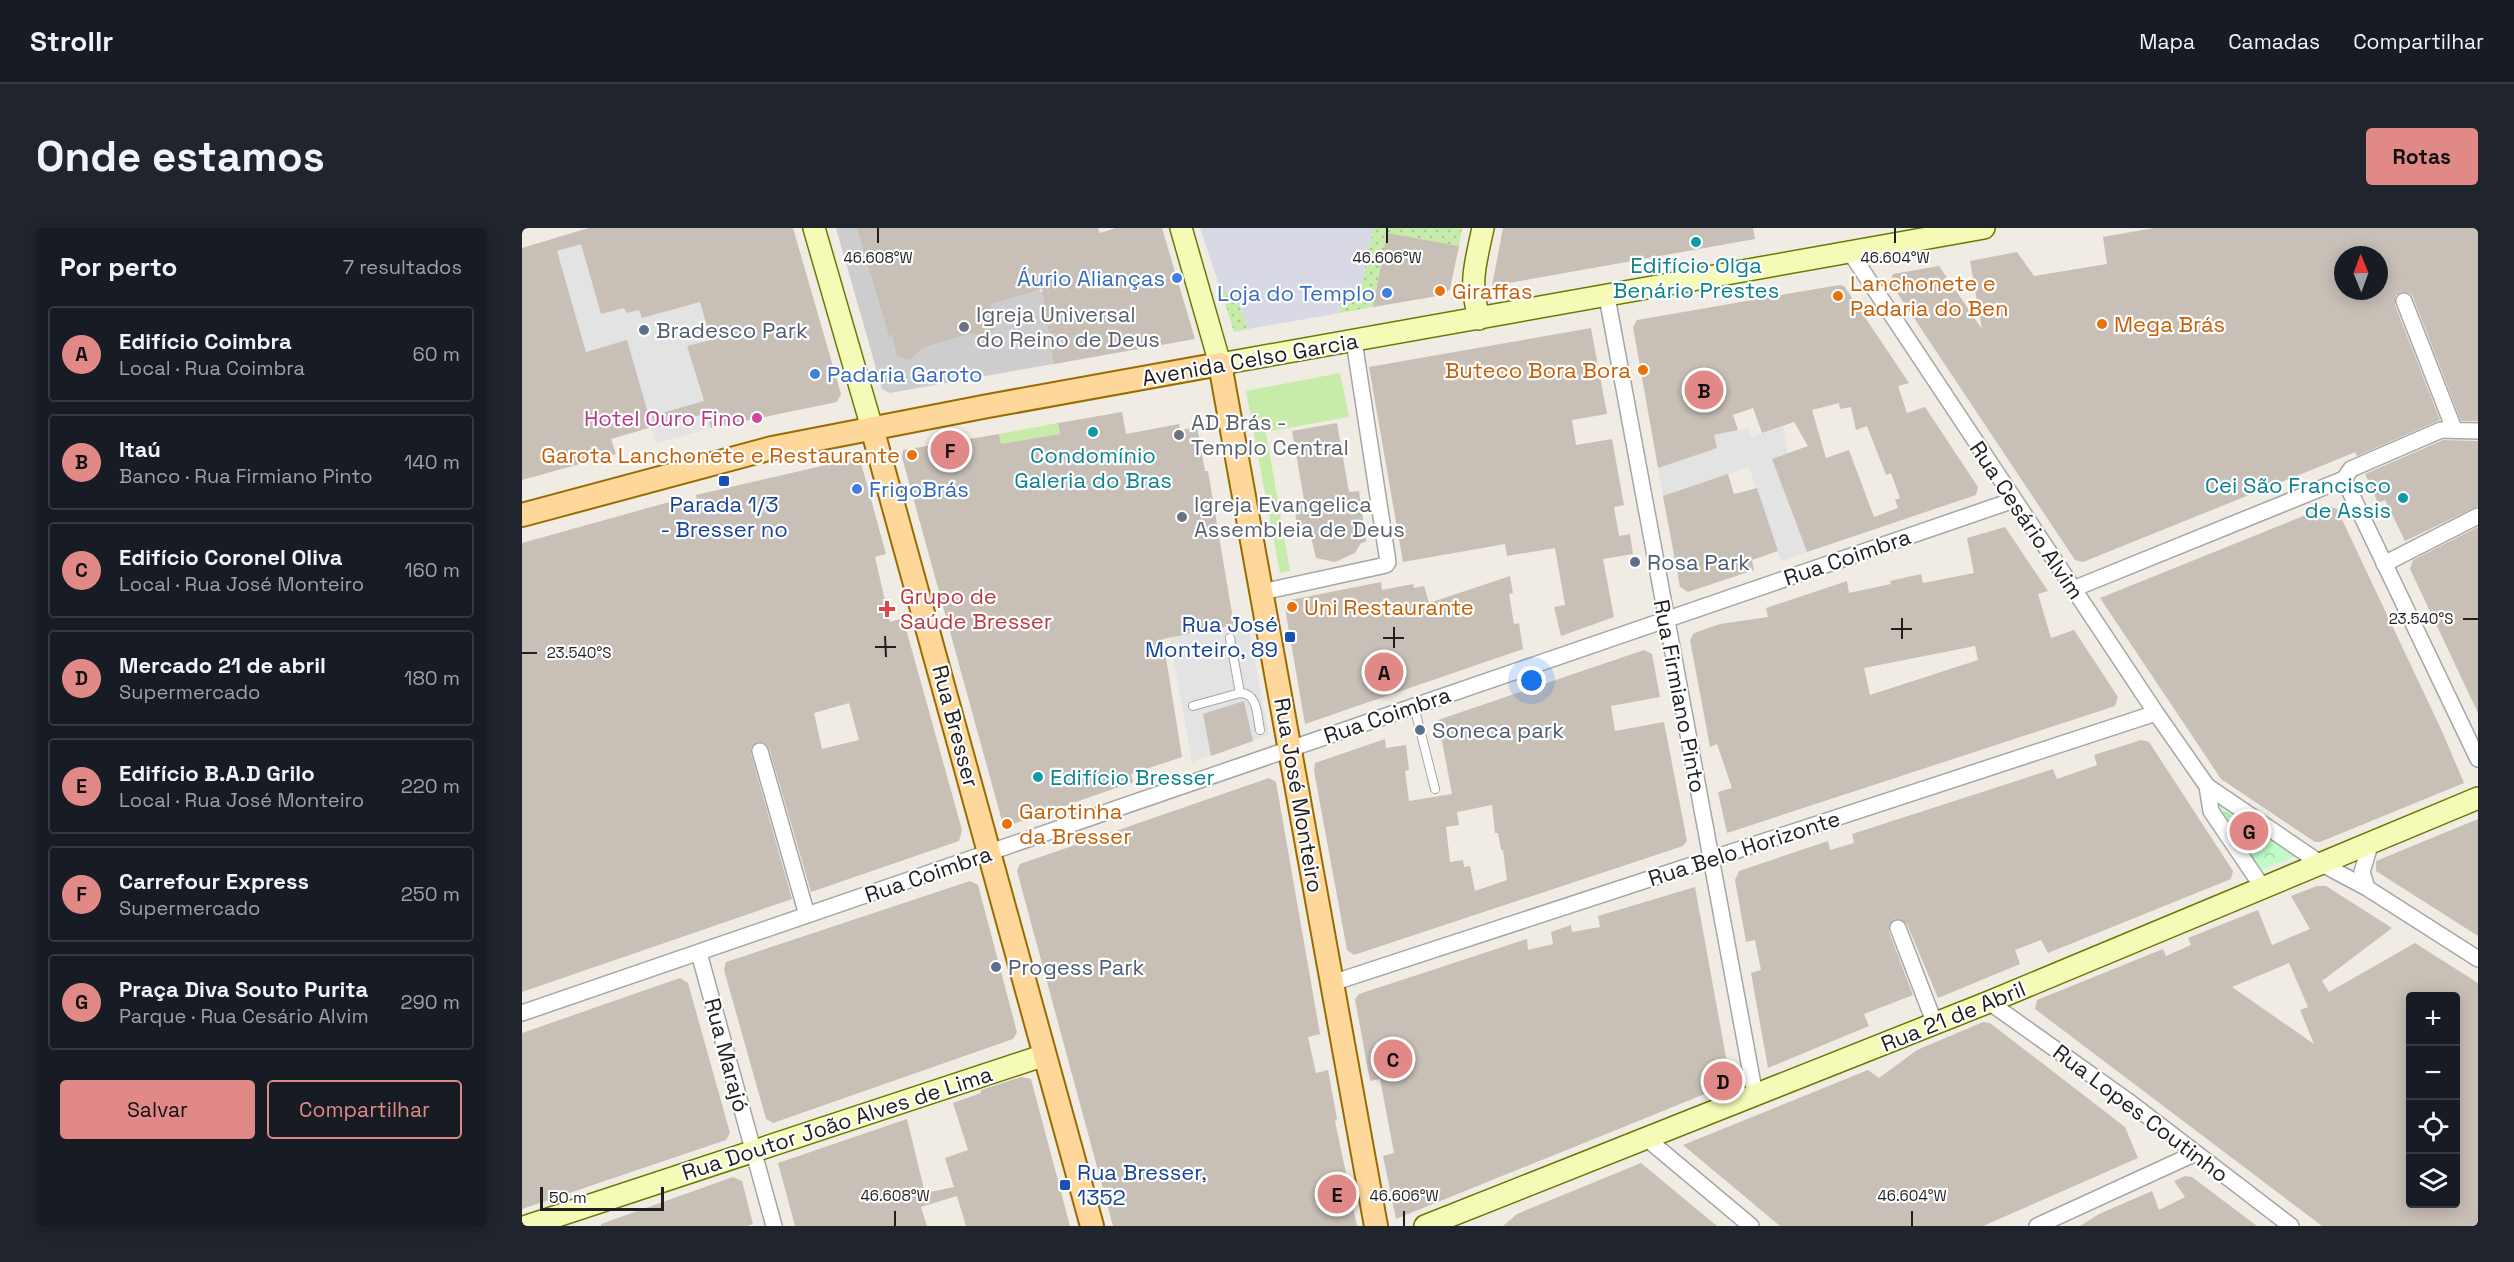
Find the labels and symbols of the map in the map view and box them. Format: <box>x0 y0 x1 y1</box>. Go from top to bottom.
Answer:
marker: Edifício Olga Benário Prestes <box>1689 235 1703 249</box>
north arrow <box>2334 246 2388 300</box>
text: 46.608°W <box>843 248 913 267</box>
text: 46.606°W <box>1352 248 1422 267</box>
text: 46.604°W <box>1860 248 1930 267</box>
place label: Edifício Olga Benário Prestes <box>1613 251 1779 304</box>
place label: Áurio Alianças <box>1017 264 1165 292</box>
place label: Lanchonete e Padaria do Ben <box>1850 269 2009 322</box>
marker: Áurio Alianças <box>1170 271 1184 285</box>
place label: Giraffas <box>1452 277 1533 305</box>
place label: Loja do Templo <box>1217 279 1375 307</box>
marker: Giraffas <box>1433 284 1447 298</box>
marker: Loja do Templo <box>1380 286 1394 300</box>
marker: Lanchonete e Padaria do Ben <box>1831 289 1845 303</box>
place label: Igreja Universal do Reino de Deus <box>976 300 1160 353</box>
place label: Mega Brás <box>2114 310 2225 338</box>
place label: Bradesco Park <box>656 316 808 344</box>
marker: Mega Brás <box>2095 317 2109 331</box>
marker: Igreja Universal do Reino de Deus <box>957 320 971 334</box>
marker: Bradesco Park <box>637 323 651 337</box>
street label: Avenida Celso Garcia <box>1140 326 1361 392</box>
place label: Buteco Bora Bora <box>1445 356 1631 384</box>
place label: Padaria Garoto <box>827 360 983 388</box>
marker: Buteco Bora Bora <box>1636 363 1650 377</box>
marker: Padaria Garoto <box>808 367 822 381</box>
pin: B <box>1684 368 1724 412</box>
place label: Hotel Ouro Fino <box>584 404 745 432</box>
place label: AD Brás - Templo Central <box>1191 408 1349 461</box>
marker: Hotel Ouro Fino <box>750 411 764 425</box>
marker: Condomínio Galeria do Bras <box>1086 425 1100 439</box>
pin: F <box>930 428 970 472</box>
marker: AD Brás - Templo Central <box>1172 428 1186 442</box>
street label: Rua Cesário Alvim <box>1964 435 2090 605</box>
place label: Garota Lanchonete e Restaurante <box>541 441 900 469</box>
place label: Condomínio Galeria do Bras <box>1014 441 1172 494</box>
marker: Garota Lanchonete e Restaurante <box>905 448 919 462</box>
place label: Cei São Francisco de Assis <box>2205 471 2391 524</box>
marker: Parada 1/3 - Bresser no <box>717 474 731 488</box>
place label: FrigoBrás <box>869 475 969 503</box>
marker: FrigoBrás <box>850 482 864 496</box>
place label: Parada 1/3 - Bresser no <box>660 490 788 543</box>
place label: Igreja Evangelica Assembleia de Deus <box>1194 490 1405 543</box>
marker: Cei São Francisco de Assis <box>2396 491 2410 505</box>
marker: Igreja Evangelica Assembleia de Deus <box>1175 510 1189 524</box>
street label: Rua Coimbra <box>1780 522 1914 592</box>
place label: Rosa Park <box>1647 548 1750 576</box>
marker: Rosa Park <box>1628 555 1642 569</box>
place label: Grupo de Saúde Bresser <box>900 582 1052 635</box>
place label: Uni Restaurante <box>1304 593 1474 621</box>
street label: Rua Firmiano Pinto <box>1648 597 1712 795</box>
marker: Grupo de Saúde Bresser <box>878 600 896 618</box>
marker: Uni Restaurante <box>1285 600 1299 614</box>
text: 23.540°S <box>2389 609 2453 628</box>
place label: Rua José Monteiro, 89 <box>1145 610 1278 663</box>
marker: Rua José Monteiro, 89 <box>1283 630 1297 644</box>
text: 23.540°S <box>547 643 611 662</box>
pin: A <box>1364 650 1404 694</box>
street label: Rua Bresser <box>926 662 986 790</box>
your location <box>1517 666 1546 695</box>
street label: Rua Coimbra <box>1320 680 1454 750</box>
street label: Rua José Monteiro <box>1268 695 1330 895</box>
place label: Soneca park <box>1432 716 1564 744</box>
marker: Soneca park <box>1413 723 1427 737</box>
place label: Edifício Bresser <box>1050 763 1215 791</box>
marker: Edifício Bresser <box>1031 770 1045 784</box>
place label: Garotinha da Bresser <box>1019 797 1131 850</box>
street label: Rua Belo Horizonte <box>1645 804 1843 892</box>
pin: G <box>2230 808 2268 854</box>
marker: Garotinha da Bresser <box>1000 817 1014 831</box>
street label: Rua Coimbra <box>861 839 995 909</box>
place label: Progess Park <box>1008 953 1145 981</box>
marker: Progess Park <box>989 960 1003 974</box>
street label: Rua 21 de Abril <box>1877 974 2029 1058</box>
street label: Rua Marajó <box>698 995 756 1115</box>
pin: C <box>1374 1036 1412 1082</box>
street label: Rua Lopes Coutinho <box>2048 1038 2234 1188</box>
pin: D <box>1704 1058 1742 1104</box>
street label: Rua Doutor João Alves de Lima <box>678 1059 996 1186</box>
place label: Rua Bresser, 1352 <box>1077 1158 1207 1211</box>
pin: E <box>1318 1172 1356 1216</box>
marker: Rua Bresser, 1352 <box>1058 1178 1072 1192</box>
scale bar <box>540 1184 664 1212</box>
text: 46.608°W <box>860 1186 930 1205</box>
text: 46.606°W <box>1369 1186 1439 1205</box>
text: 46.604°W <box>1877 1186 1947 1205</box>

